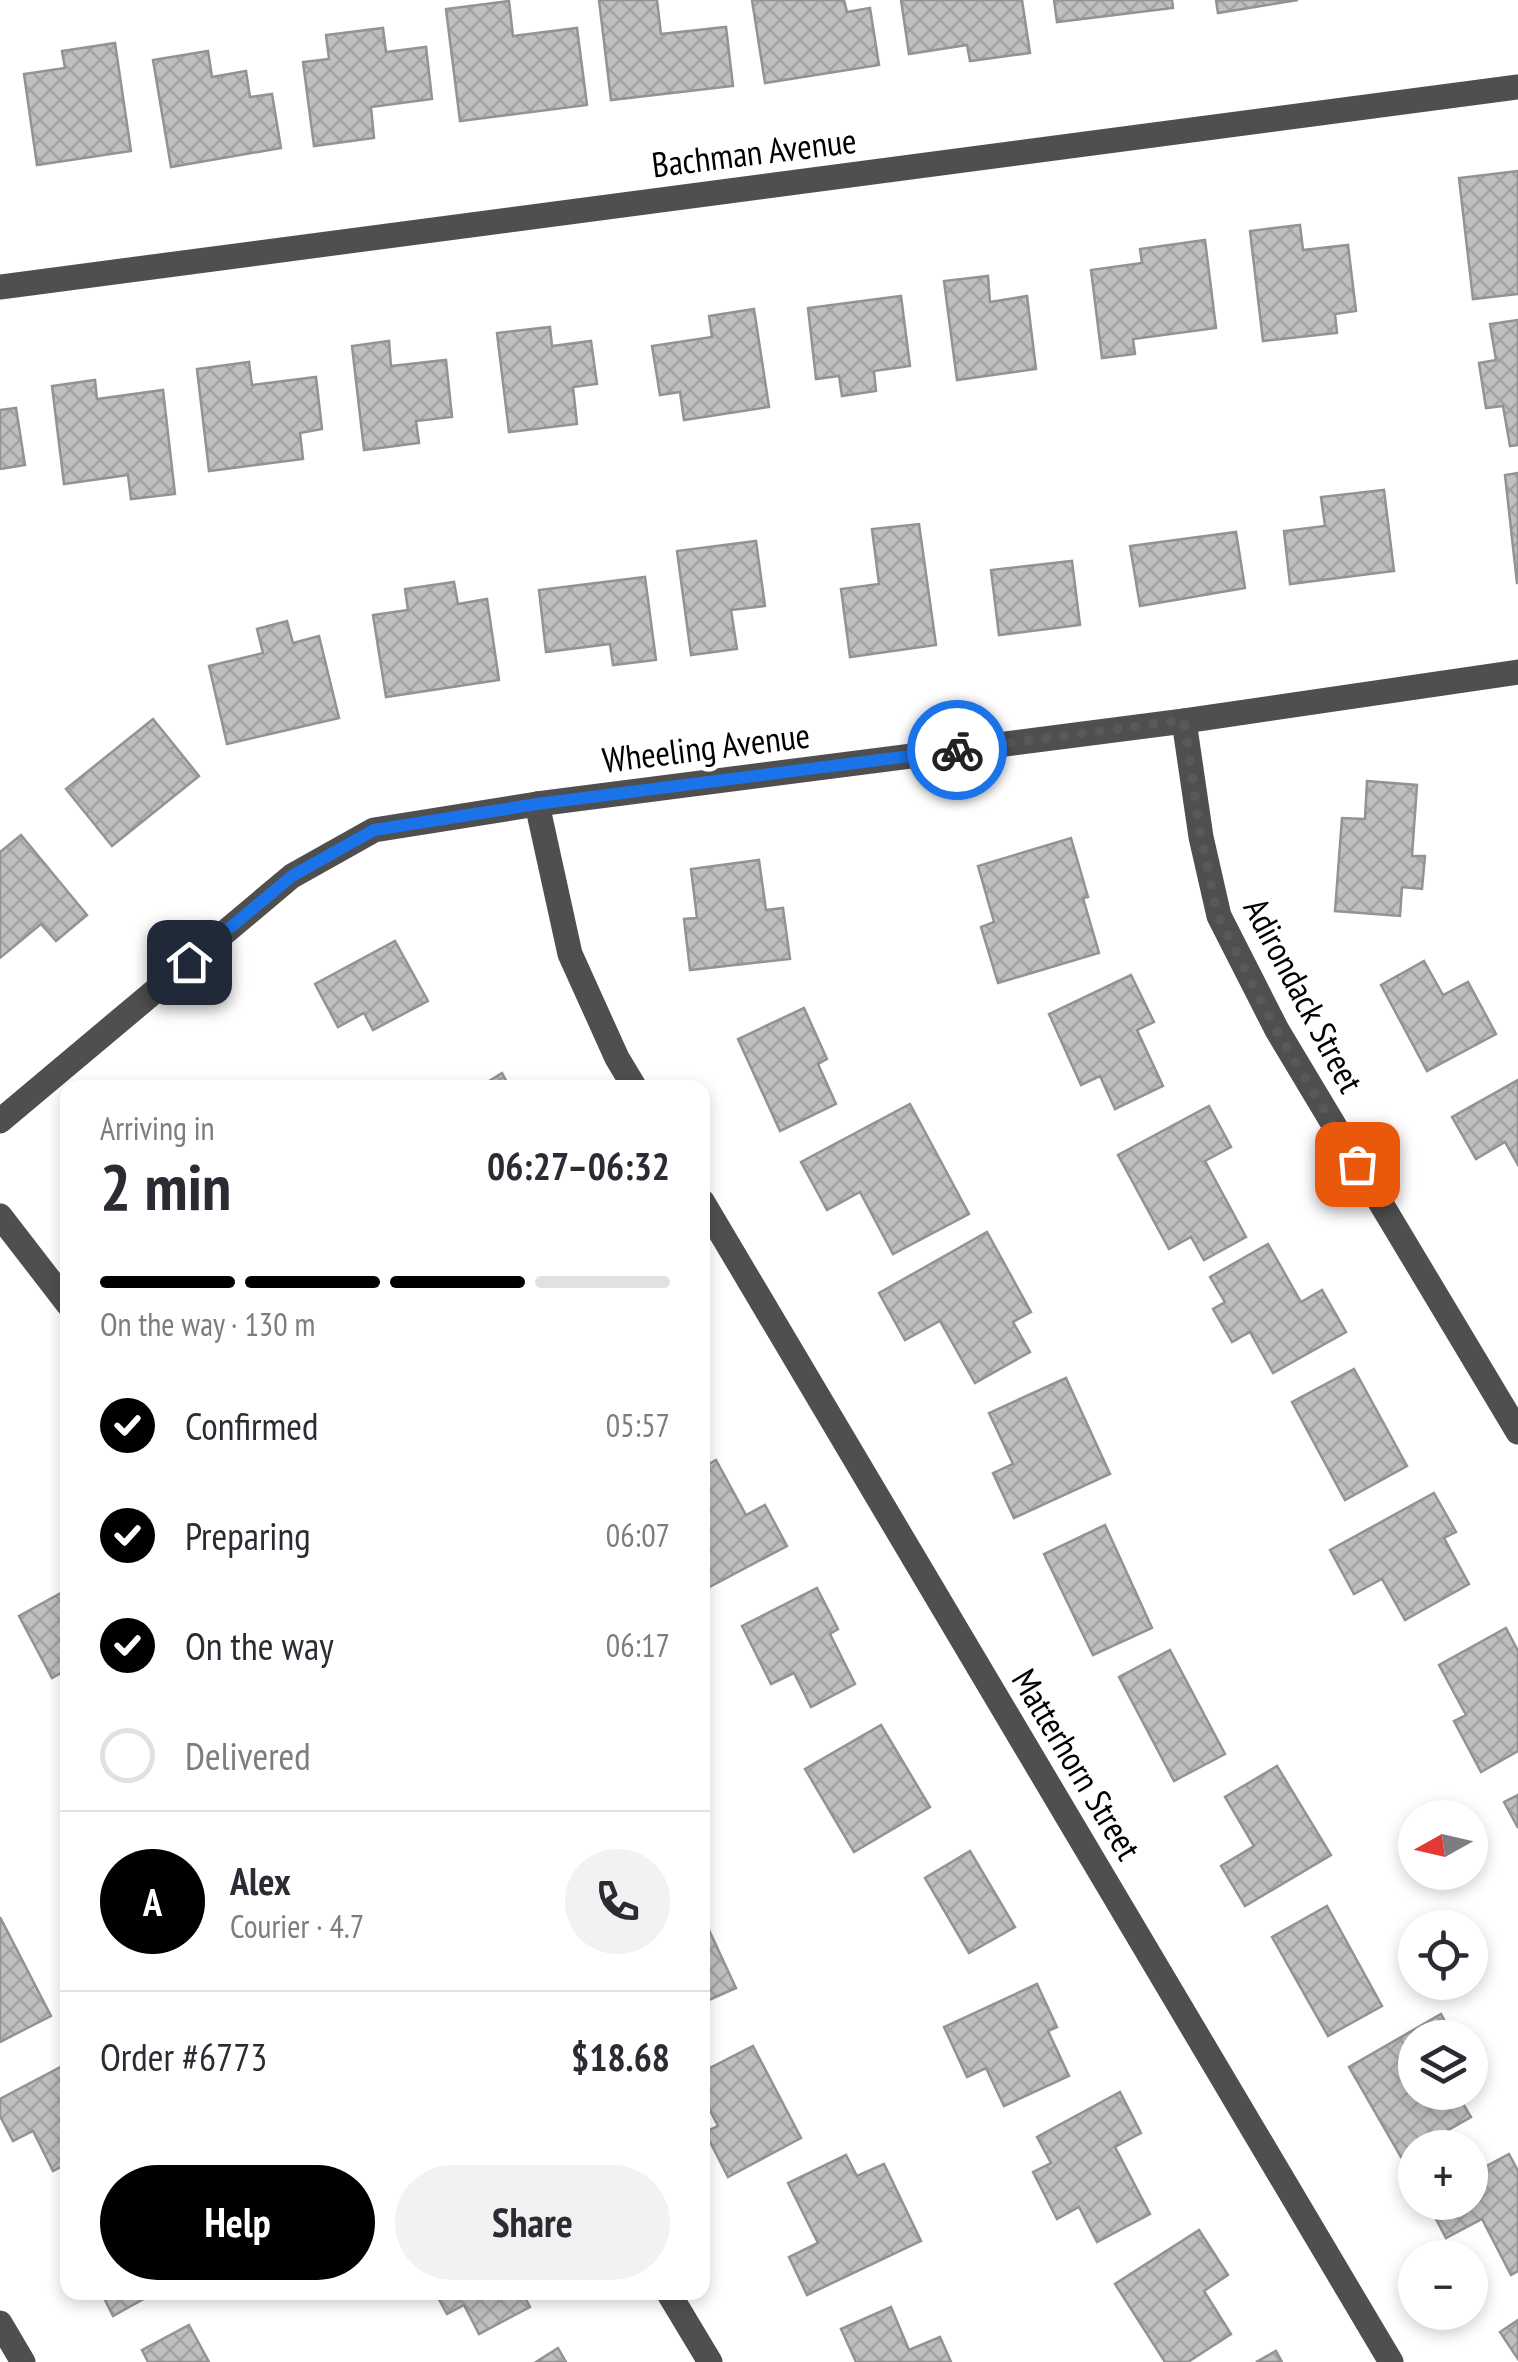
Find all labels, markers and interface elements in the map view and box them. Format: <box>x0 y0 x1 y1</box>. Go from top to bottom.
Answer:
street label: Bachman Avenue <box>649 117 859 187</box>
courier <box>907 700 1007 800</box>
street label: Wheeling Avenue <box>600 711 812 783</box>
icon: bike <box>930 723 985 778</box>
street label: Adirondack Street <box>1234 890 1375 1100</box>
pin <box>147 920 232 1005</box>
icon: home <box>162 935 217 990</box>
text: Arriving in <box>100 1107 215 1149</box>
pin <box>1315 1122 1400 1207</box>
icon: bag <box>1330 1137 1385 1192</box>
text: 06:27–06:32 <box>487 1141 670 1190</box>
text: 2 min <box>100 1144 231 1228</box>
text: On the way · 130 m <box>100 1303 315 1345</box>
icon: check <box>100 1398 155 1453</box>
text: Confirmed <box>185 1401 318 1450</box>
text: 05:57 <box>606 1404 670 1446</box>
icon: check <box>100 1508 155 1563</box>
text: Preparing <box>185 1511 311 1560</box>
text: 06:07 <box>606 1514 670 1556</box>
icon: check <box>100 1618 155 1673</box>
text: On the way <box>185 1621 333 1670</box>
text: 06:17 <box>606 1624 670 1666</box>
street label: Matterhorn Street <box>1002 1660 1152 1868</box>
text: Delivered <box>185 1731 311 1780</box>
north arrow <box>1398 1800 1488 1890</box>
map controls <box>1398 1800 1488 2330</box>
button: phone <box>565 1849 670 1954</box>
text: Alex <box>230 1856 291 1905</box>
text: A <box>143 1877 162 1926</box>
text: Courier · 4.7 <box>230 1905 364 1947</box>
button: locate <box>1398 1910 1488 2000</box>
button: layers <box>1398 2020 1488 2110</box>
text: Order #6773 <box>100 2032 267 2081</box>
text: $18.68 <box>571 2032 670 2081</box>
button: + <box>1398 2130 1488 2220</box>
button: Help <box>100 2165 375 2280</box>
button: Share <box>395 2165 670 2280</box>
button: − <box>1398 2240 1488 2330</box>

